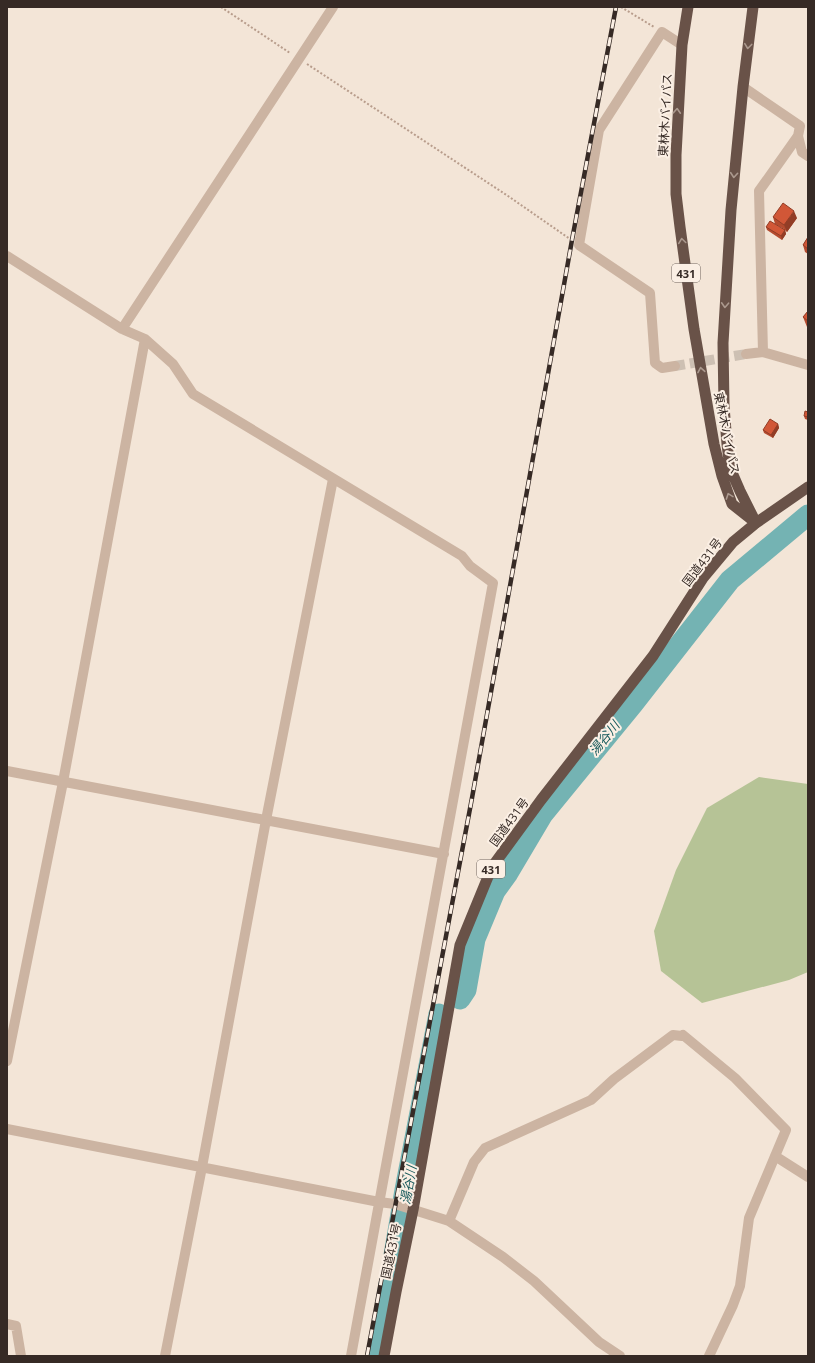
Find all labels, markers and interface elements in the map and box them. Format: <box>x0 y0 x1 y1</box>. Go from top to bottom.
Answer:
one-way arrow <box>743 43 752 49</box>
street label: 東林木バイパス <box>654 73 676 157</box>
one-way arrow <box>673 108 682 114</box>
one-way arrow <box>730 172 739 178</box>
one-way arrow <box>678 238 687 244</box>
road number: 431 <box>672 264 700 282</box>
one-way arrow <box>721 302 730 308</box>
one-way arrow <box>697 366 706 373</box>
street label: 東林木バイパス <box>710 390 744 476</box>
one-way arrow <box>726 493 734 500</box>
street label: 国道431号 <box>678 534 726 590</box>
water label: 湯谷川 <box>585 716 625 759</box>
street label: 国道431号 <box>485 794 533 850</box>
road number: 431 <box>477 860 505 878</box>
water label: 湯谷川 <box>396 1162 421 1206</box>
street label: 国道431号 <box>377 1222 405 1280</box>

